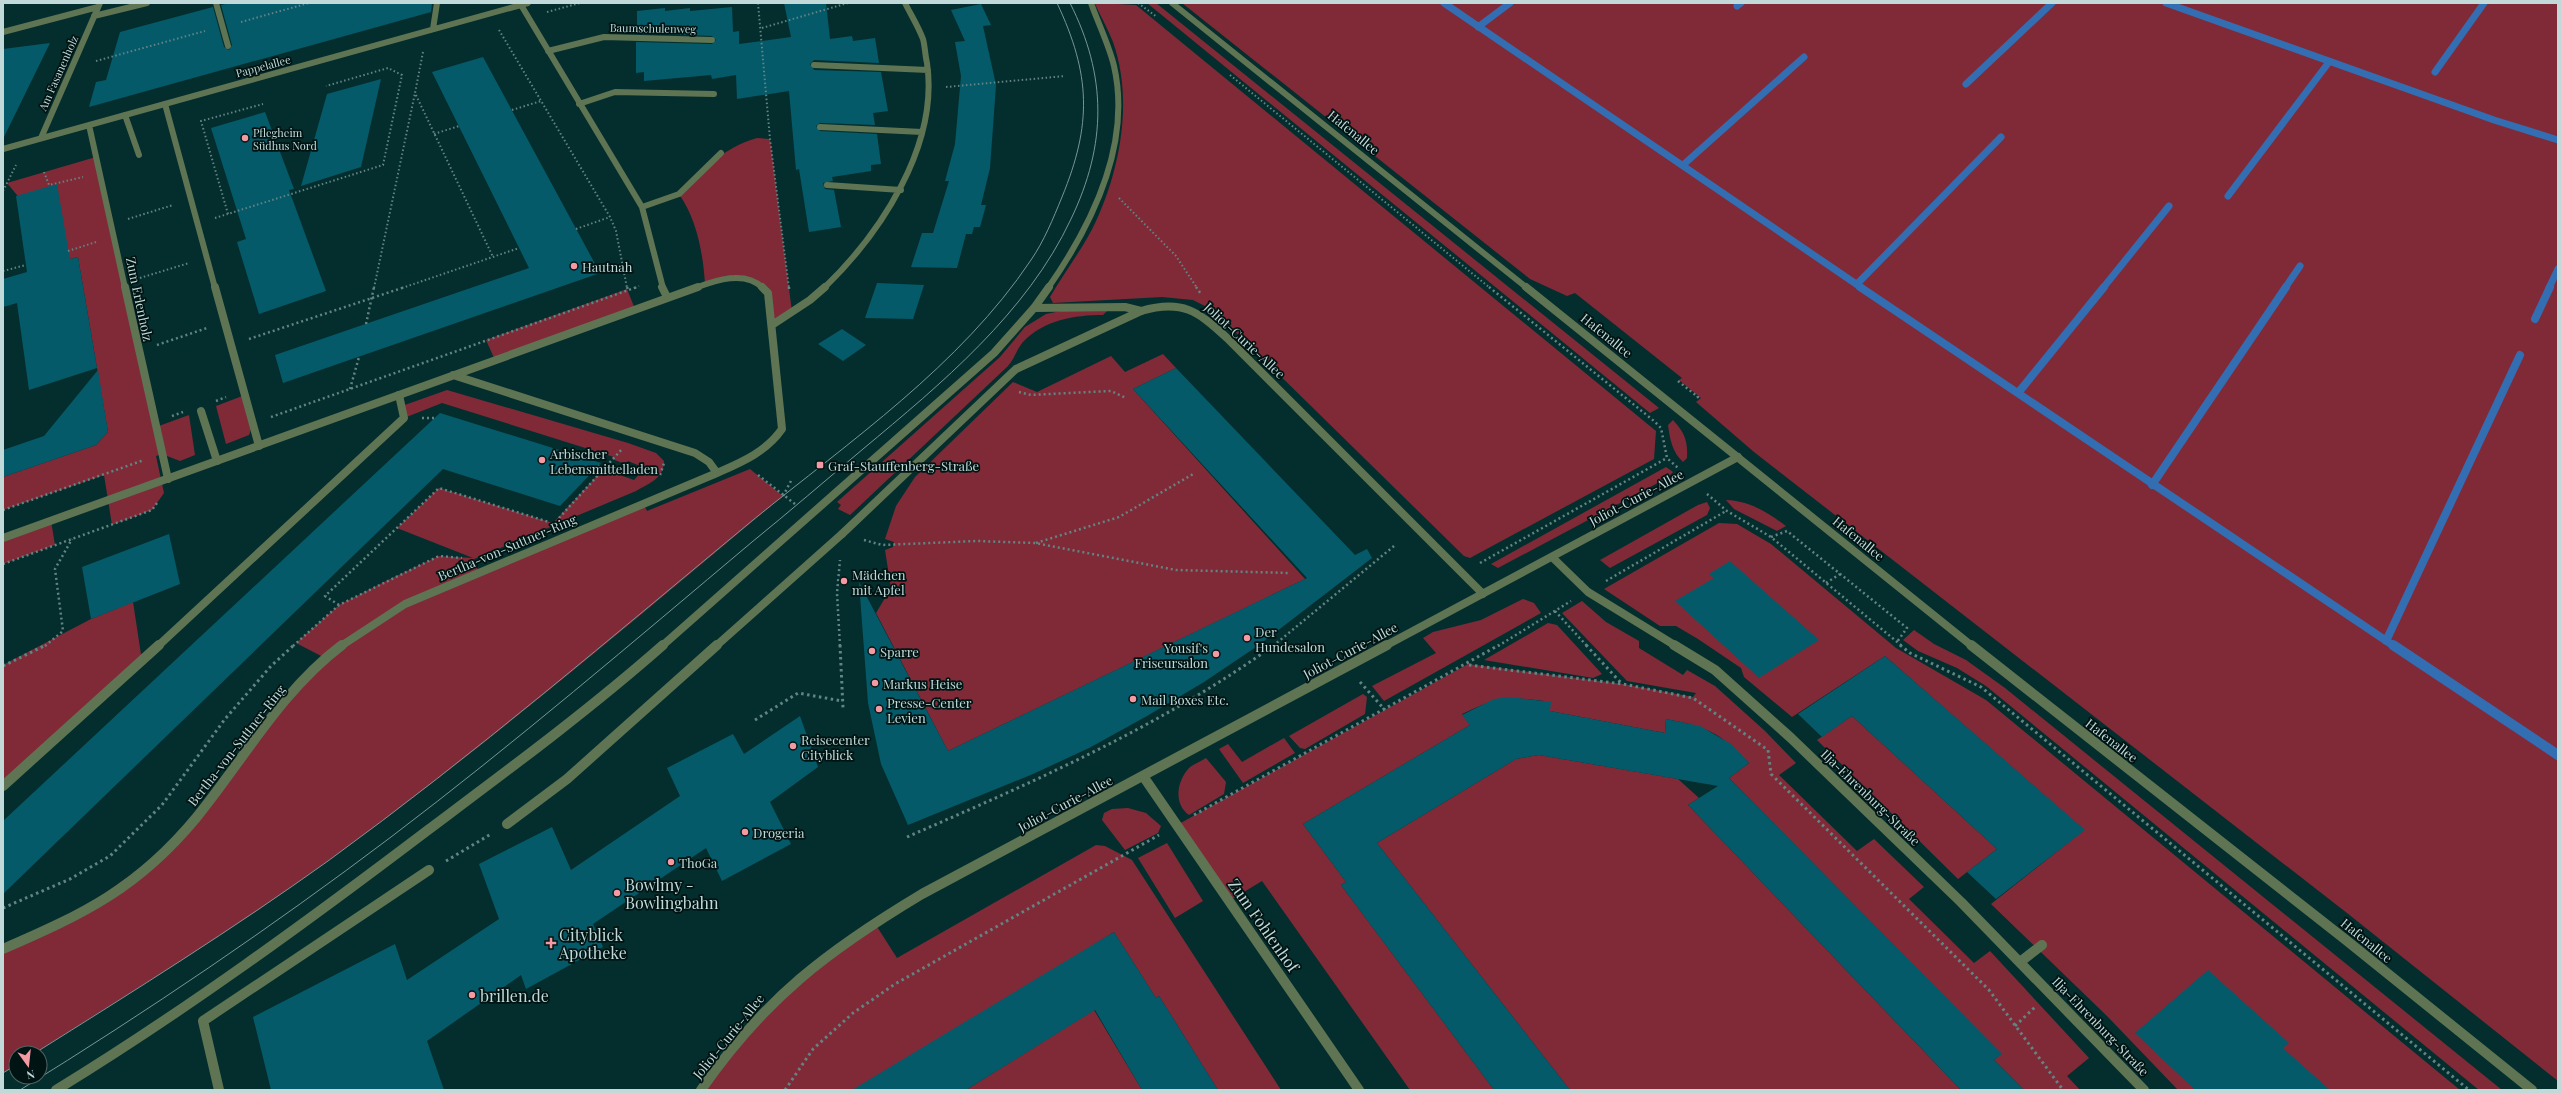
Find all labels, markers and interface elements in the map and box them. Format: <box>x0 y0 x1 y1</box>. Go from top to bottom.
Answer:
street label: Baumschulenweg <box>610 20 697 36</box>
street label: Am Fasanenholz <box>34 33 81 114</box>
street label: Pappelallee <box>234 51 292 81</box>
street label: Hafenallee <box>1325 106 1384 158</box>
place label: Pflegheim Südhus Nord <box>253 125 318 153</box>
marker: Pflegheim Südhus Nord <box>240 133 250 143</box>
street label: Zum Erlenholz <box>123 255 157 343</box>
place label: Hautnah <box>582 258 633 275</box>
marker: Hautnah <box>569 261 579 271</box>
street label: Joliot-Curie-Allee <box>1200 297 1289 382</box>
street label: Hafenallee <box>1578 309 1637 361</box>
place label: Arbischer Lebensmittelladen <box>549 445 658 477</box>
marker: Arbischer Lebensmittelladen <box>537 455 547 465</box>
place label: Graf-Stauffenberg-Straße <box>828 457 980 474</box>
marker: Graf-Stauffenberg-Straße <box>815 460 825 470</box>
street label: Joliot-Curie-Allee <box>1585 465 1687 530</box>
street label: Bertha-von-Suttner-Ring <box>435 510 579 584</box>
street label: Hafenallee <box>1830 512 1889 564</box>
place label: Mädchen mit Apfel <box>852 566 906 598</box>
marker: Mädchen mit Apfel <box>839 576 849 586</box>
street label: Joliot-Curie-Allee <box>1299 618 1401 683</box>
place label: Der Hundesalon <box>1255 623 1325 655</box>
marker: Der Hundesalon <box>1242 633 1252 643</box>
place label: Yousif's Friseursalon <box>1135 639 1208 671</box>
place label: Sparre <box>880 643 919 660</box>
marker: Sparre <box>867 646 877 656</box>
marker: Yousif's Friseursalon <box>1211 649 1221 659</box>
place label: Markus Heise <box>883 675 963 692</box>
marker: Markus Heise <box>870 678 880 688</box>
street label: Bertha-von-Suttner-Ring <box>183 681 289 809</box>
place label: Mail Boxes Etc. <box>1141 691 1229 708</box>
place label: Presse-Center Levien <box>887 694 972 726</box>
marker: Mail Boxes Etc. <box>1128 694 1138 704</box>
marker: Presse-Center Levien <box>874 704 884 714</box>
street label: Hafenallee <box>2082 714 2142 766</box>
place label: Reisecenter Cityblick <box>801 731 870 763</box>
marker: Reisecenter Cityblick <box>788 741 798 751</box>
street label: Ilja-Ehrenburg-Straße <box>1818 745 1925 849</box>
street label: Joliot-Curie-Allee <box>1014 771 1116 836</box>
place label: Drogeria <box>753 824 805 841</box>
marker: Drogeria <box>740 827 750 837</box>
place label: ThoGa <box>679 854 718 871</box>
marker: ThoGa <box>666 857 676 867</box>
place label: Bowlmy - Bowlingbahn <box>625 874 719 913</box>
street label: Zum Fohlenhof <box>1224 874 1305 977</box>
marker: Bowlmy - Bowlingbahn <box>612 888 622 898</box>
street label: Hafenallee <box>2338 914 2397 966</box>
place label: Cityblick Apotheke <box>558 924 627 963</box>
marker: Cityblick Apotheke <box>546 938 556 948</box>
street label: Ilja-Ehrenburg-Straße <box>2049 973 2153 1080</box>
place label: brillen.de <box>480 985 549 1006</box>
marker: brillen.de <box>467 990 477 1000</box>
street label: Joliot-Curie-Allee <box>688 990 768 1083</box>
north arrow <box>8 1045 48 1085</box>
text: N <box>25 1067 36 1083</box>

